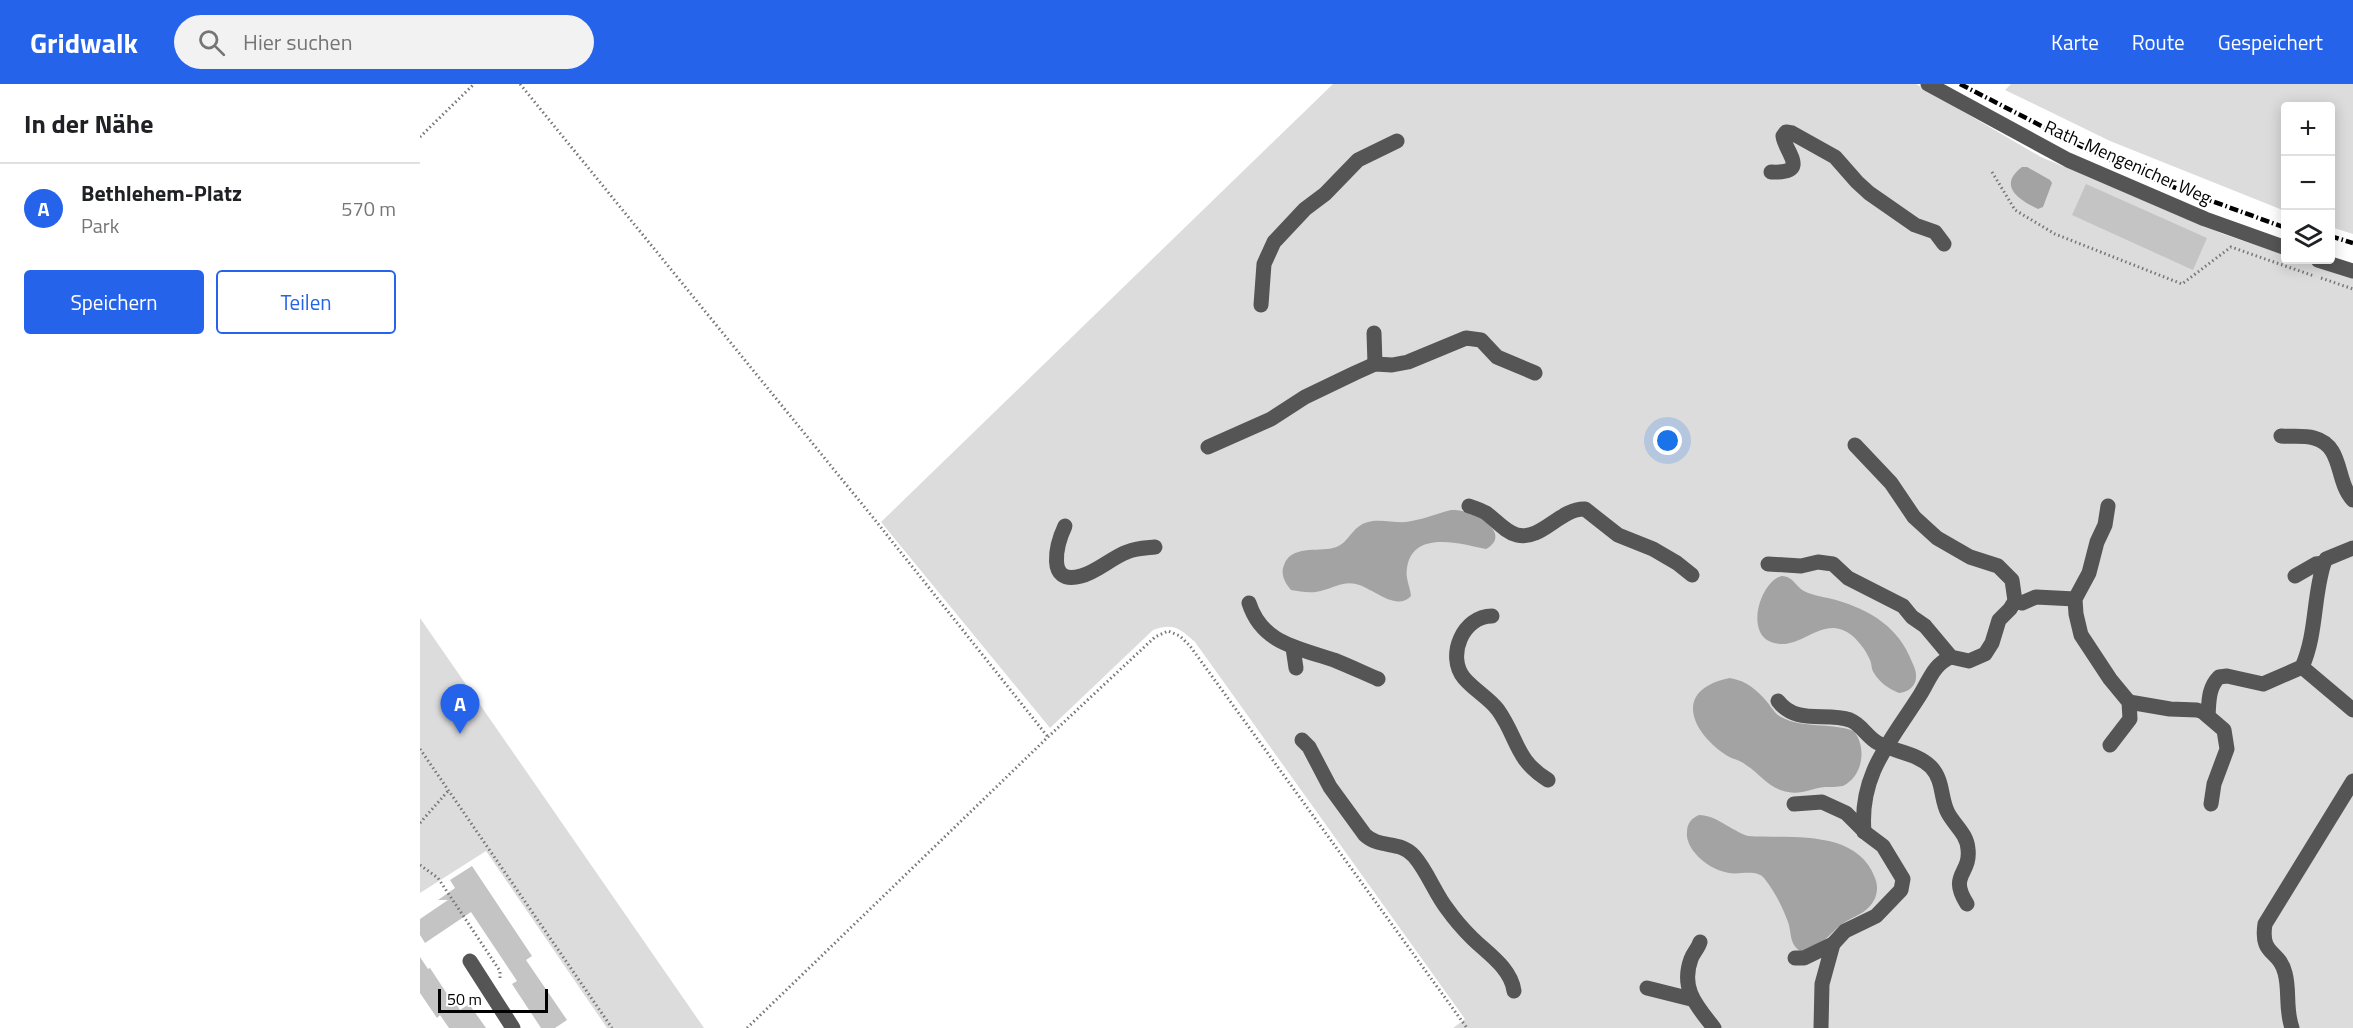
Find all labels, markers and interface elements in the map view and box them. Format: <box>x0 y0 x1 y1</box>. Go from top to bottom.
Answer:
search box <box>174 15 594 69</box>
text: Gridwalk <box>30 21 138 64</box>
text: Hier suchen <box>243 25 353 59</box>
icon: search <box>195 26 228 59</box>
text: Karte <box>2051 26 2099 58</box>
text: Route <box>2132 26 2185 58</box>
text: Gespeichert <box>2218 26 2323 58</box>
map controls <box>2281 102 2335 264</box>
button: + <box>2281 102 2335 156</box>
text: In der Nähe <box>24 104 153 143</box>
street label: Rath-Mengenicher Weg <box>2040 113 2216 211</box>
button: − <box>2281 156 2335 210</box>
text: Bethlehem-Platz <box>81 176 242 210</box>
text: A <box>37 193 50 224</box>
text: 570 m <box>341 193 396 224</box>
text: Park <box>81 210 119 241</box>
button: layers <box>2281 210 2335 264</box>
button: Speichern <box>24 270 204 334</box>
button: Teilen <box>216 270 396 334</box>
your location <box>1653 426 1682 455</box>
pin: A <box>440 684 480 734</box>
scale bar <box>438 986 548 1014</box>
text: 50 m <box>447 987 482 1011</box>

